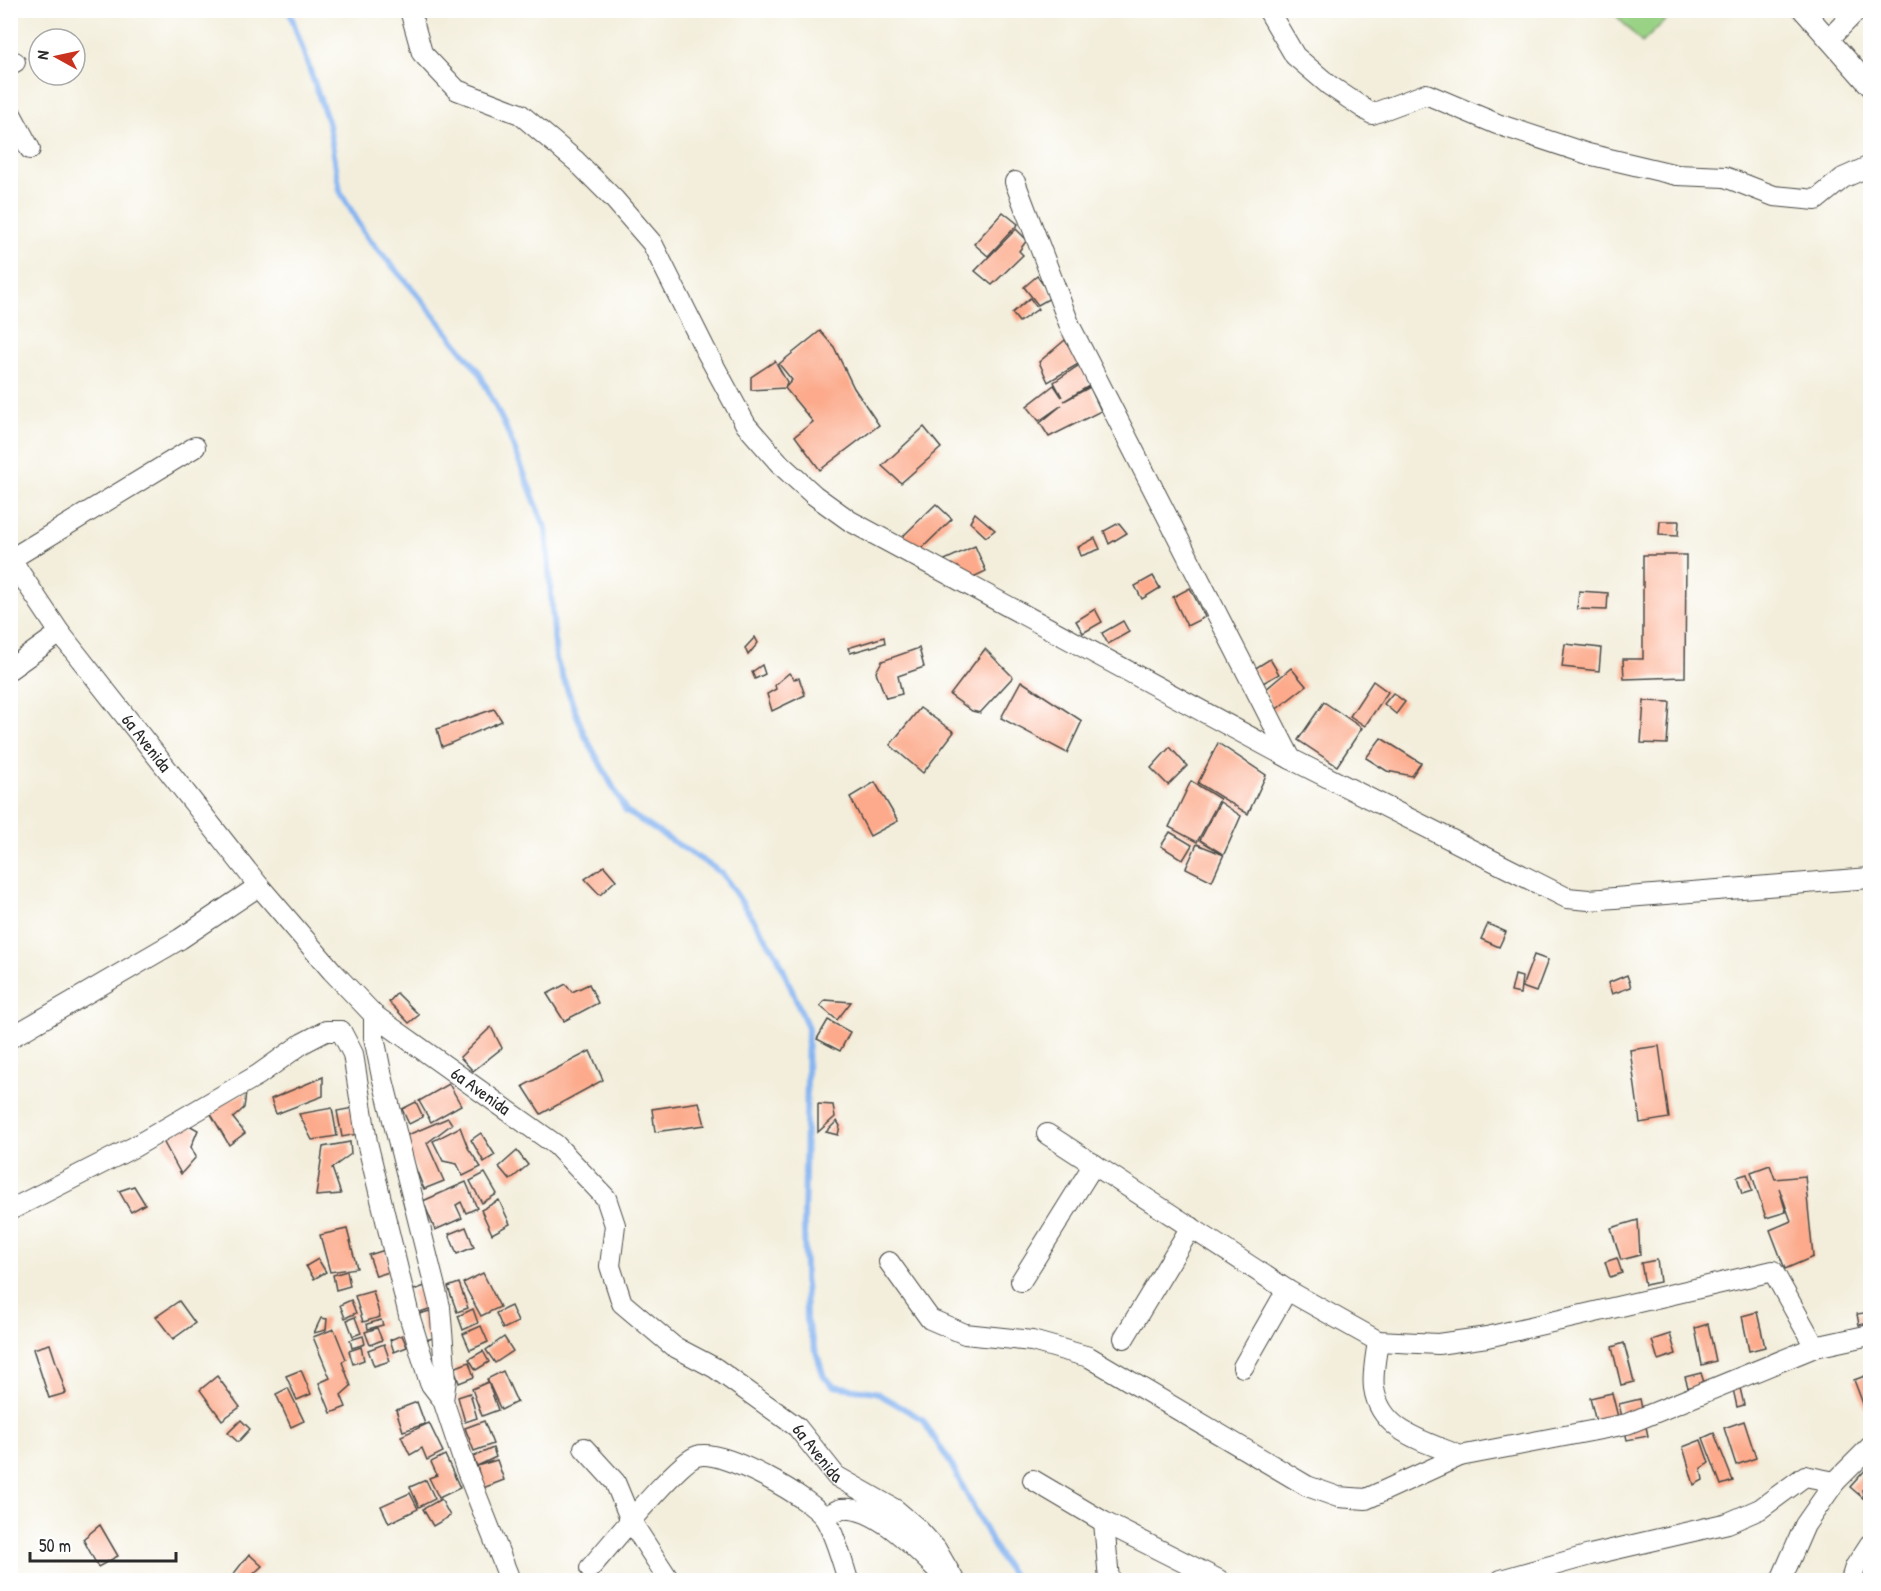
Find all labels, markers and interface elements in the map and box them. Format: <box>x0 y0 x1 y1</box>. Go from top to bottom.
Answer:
north arrow <box>27 27 87 87</box>
text: N <box>31 49 54 61</box>
street label: 6a Avenida <box>116 708 178 777</box>
street label: 6a Avenida <box>446 1061 516 1121</box>
street label: 6a Avenida <box>787 1418 846 1488</box>
scale bar <box>30 1525 176 1563</box>
text: 50 m <box>39 1533 71 1558</box>

